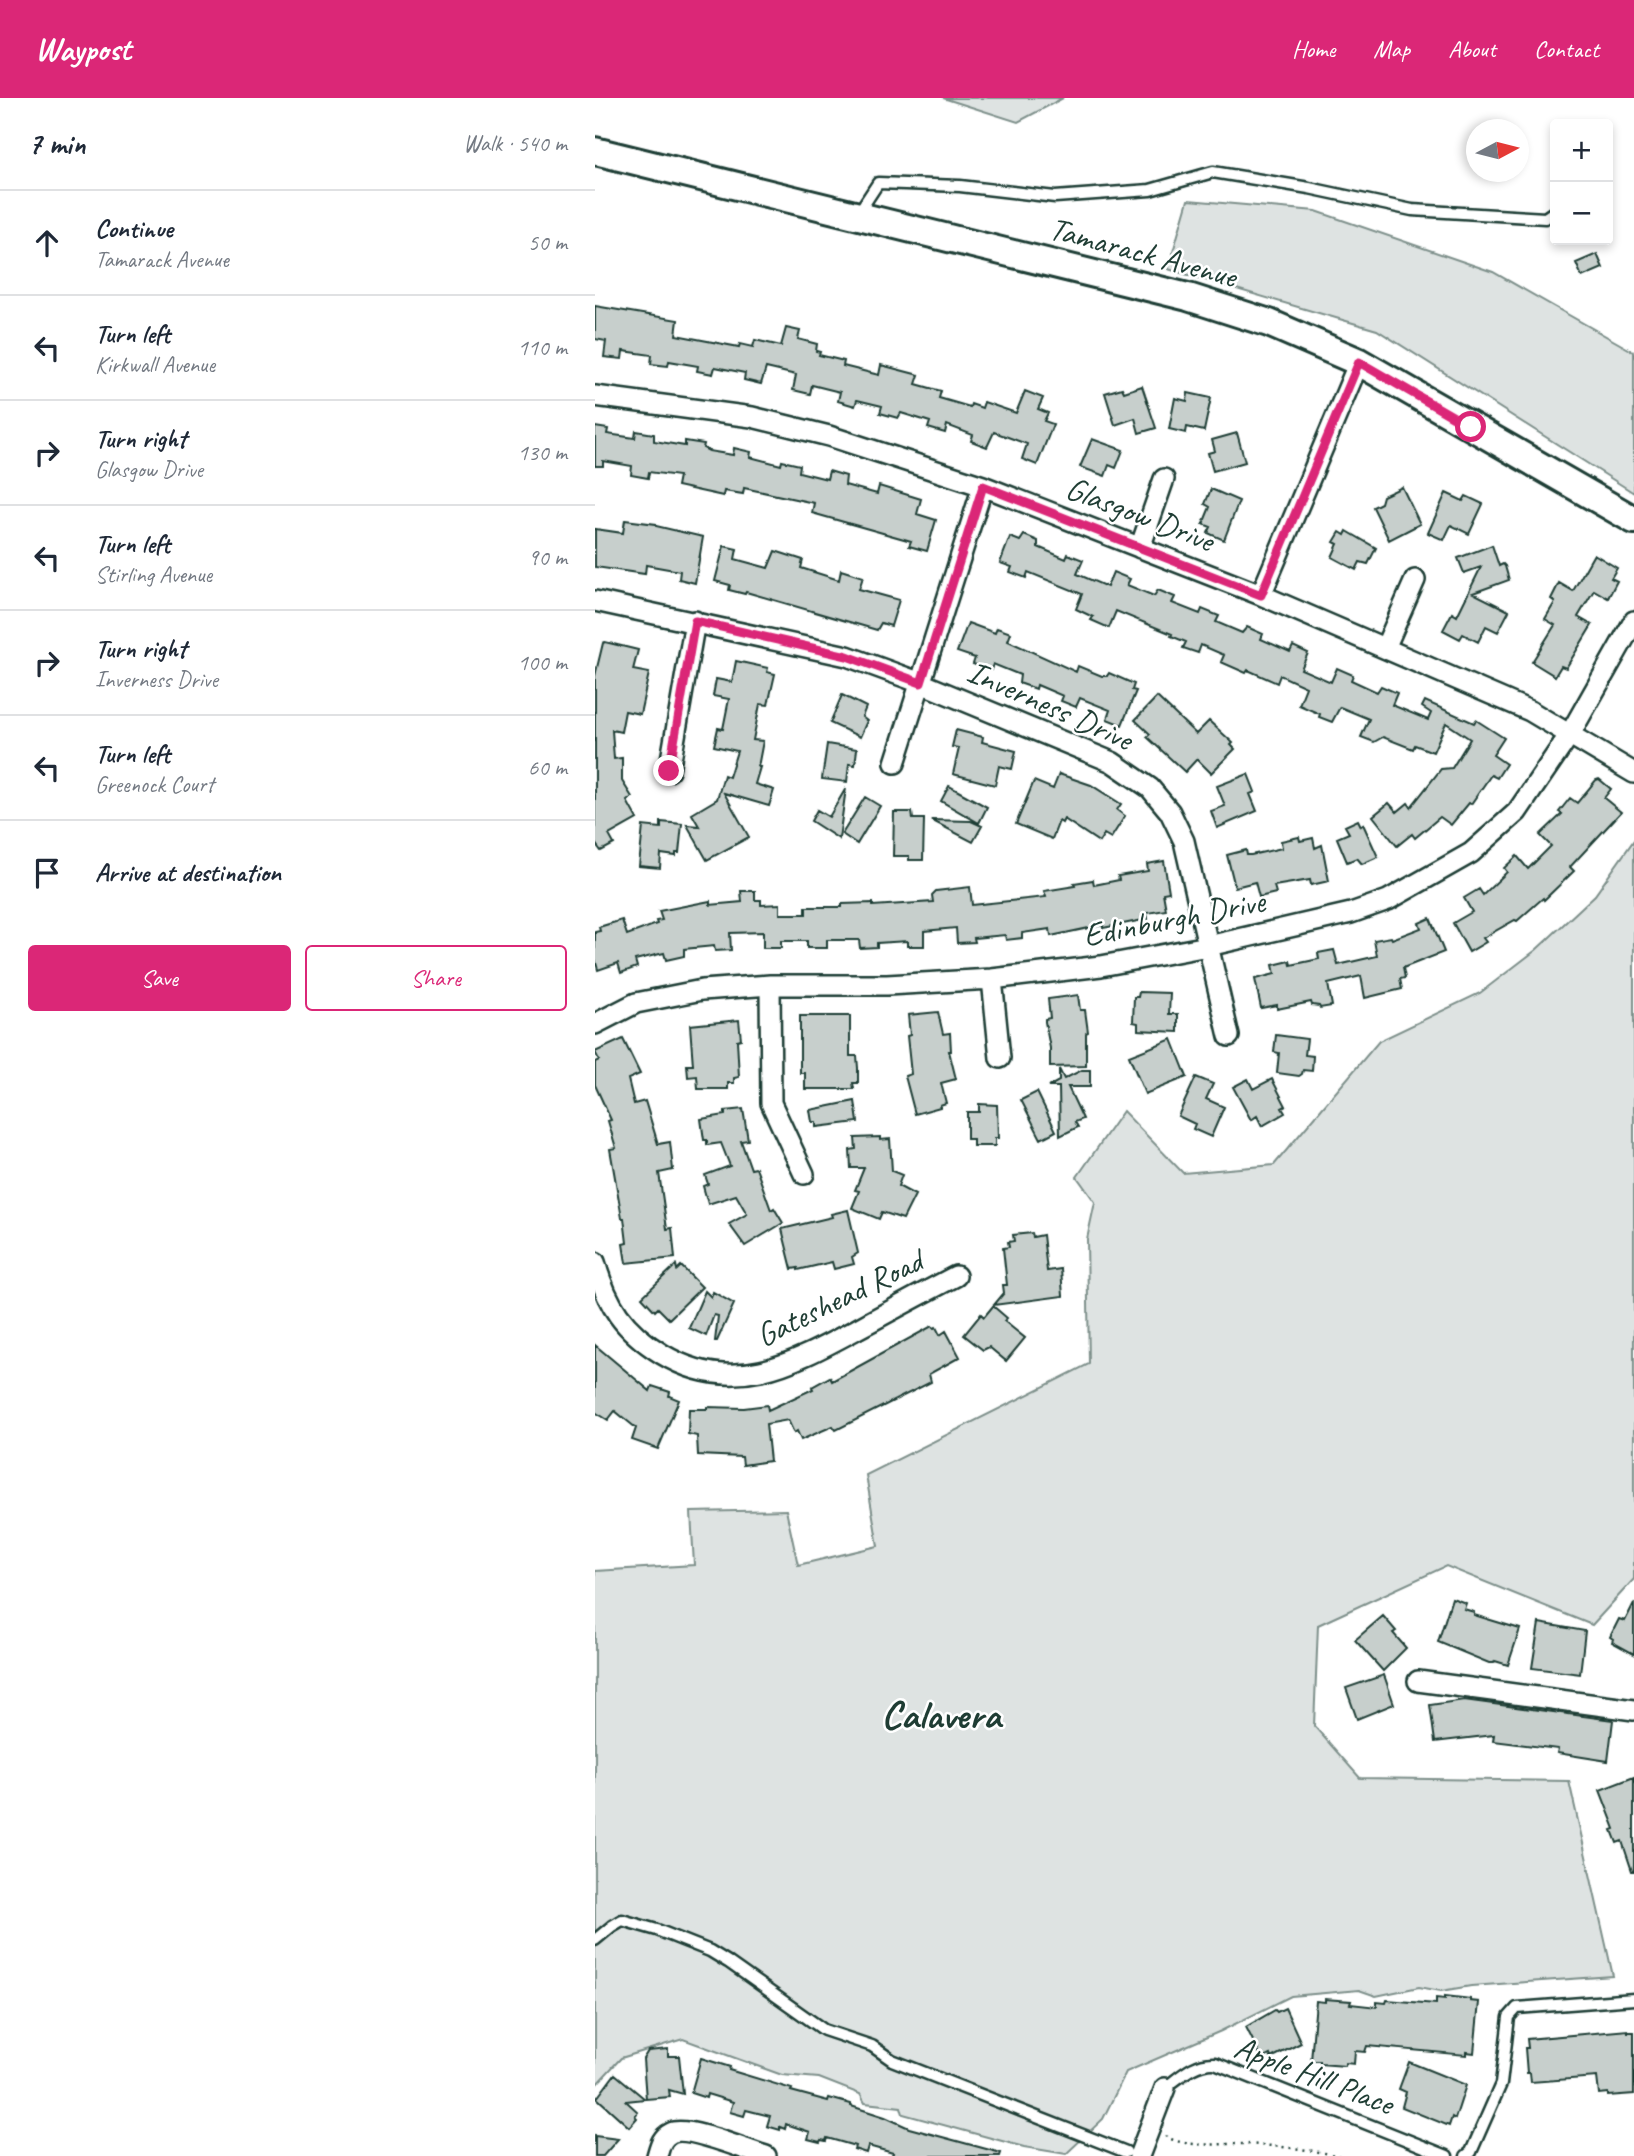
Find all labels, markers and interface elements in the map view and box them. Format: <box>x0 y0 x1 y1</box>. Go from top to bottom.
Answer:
text: Waypost <box>35 28 131 70</box>
text: Home <box>1292 34 1335 64</box>
text: Map <box>1373 34 1410 64</box>
text: About <box>1448 34 1496 64</box>
text: Contact <box>1534 34 1599 64</box>
north arrow <box>1466 119 1529 182</box>
map controls <box>1550 119 1613 245</box>
button: + <box>1550 119 1613 182</box>
text: 7 min <box>28 125 85 163</box>
text: Walk · 540 m <box>463 129 567 158</box>
button: − <box>1550 182 1613 245</box>
street label: Tamarack Avenue <box>1045 207 1243 298</box>
text: Continue <box>95 212 173 245</box>
icon: ahead <box>28 224 66 262</box>
text: 50 m <box>528 228 567 257</box>
text: Tamarack Avenue <box>95 245 229 274</box>
text: Turn left <box>95 317 170 350</box>
icon: left <box>28 329 66 367</box>
text: 110 m <box>518 333 567 362</box>
text: Kirkwall Avenue <box>95 350 215 379</box>
route start <box>1455 411 1486 442</box>
text: Turn right <box>95 422 186 455</box>
icon: right <box>28 434 66 472</box>
text: 130 m <box>518 438 567 467</box>
text: Glasgow Drive <box>95 455 203 484</box>
street label: Glasgow Drive <box>1060 467 1222 562</box>
text: Turn left <box>95 527 170 560</box>
icon: left <box>28 539 66 577</box>
text: 90 m <box>528 543 567 572</box>
text: Stirling Avenue <box>95 560 212 589</box>
text: Turn right <box>95 632 186 665</box>
icon: right <box>28 644 66 682</box>
text: 100 m <box>518 648 567 677</box>
street label: Inverness Drive <box>961 650 1141 761</box>
text: Inverness Drive <box>95 665 218 694</box>
text: Turn left <box>95 737 170 770</box>
icon: left <box>28 749 66 787</box>
text: 60 m <box>528 753 567 782</box>
route end <box>653 755 684 786</box>
text: Greenock Court <box>95 770 214 799</box>
icon: arrive <box>28 854 66 892</box>
text: Arrive at destination <box>95 856 281 889</box>
street label: Edinburgh Drive <box>1080 879 1270 956</box>
button: Save <box>28 945 291 1011</box>
button: Share <box>305 945 567 1011</box>
street label: Gateshead Road <box>749 1237 934 1356</box>
district label: Calavera <box>881 1690 1004 1740</box>
street label: Apple Hill Place <box>1229 2026 1402 2125</box>

